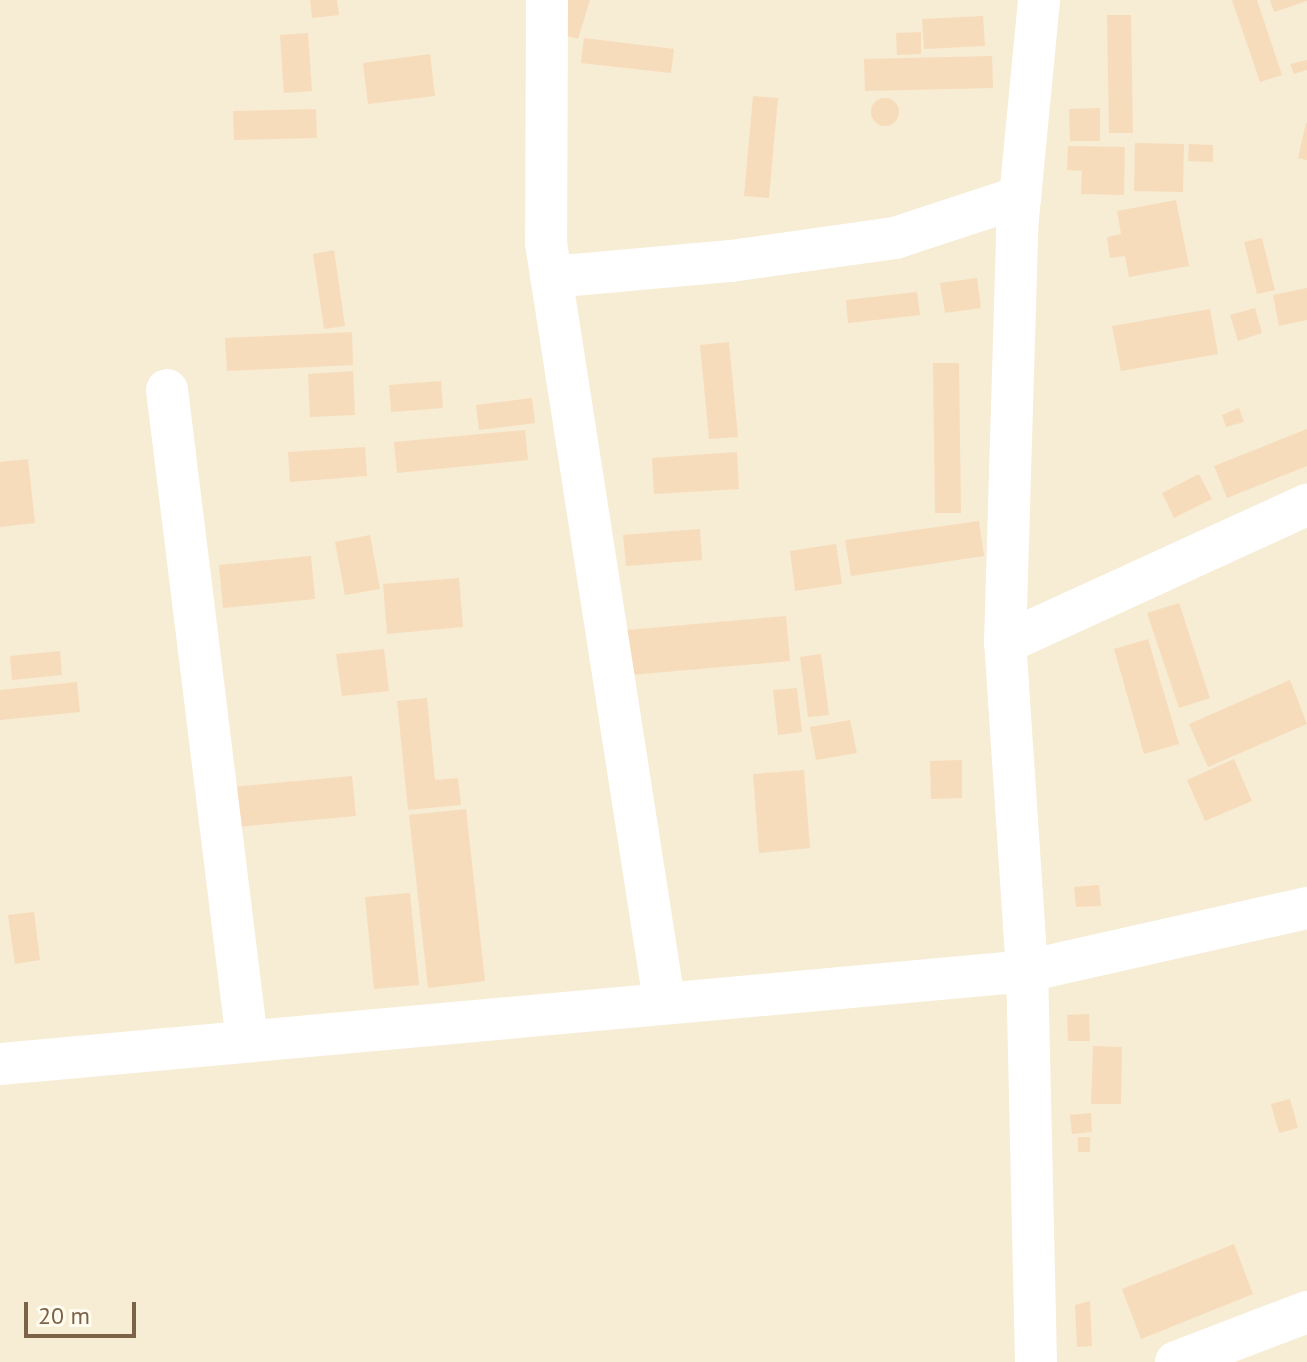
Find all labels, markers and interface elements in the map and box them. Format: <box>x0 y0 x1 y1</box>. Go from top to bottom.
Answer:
scale bar <box>28 1286 140 1336</box>
text: 20 m <box>38 1300 90 1331</box>

